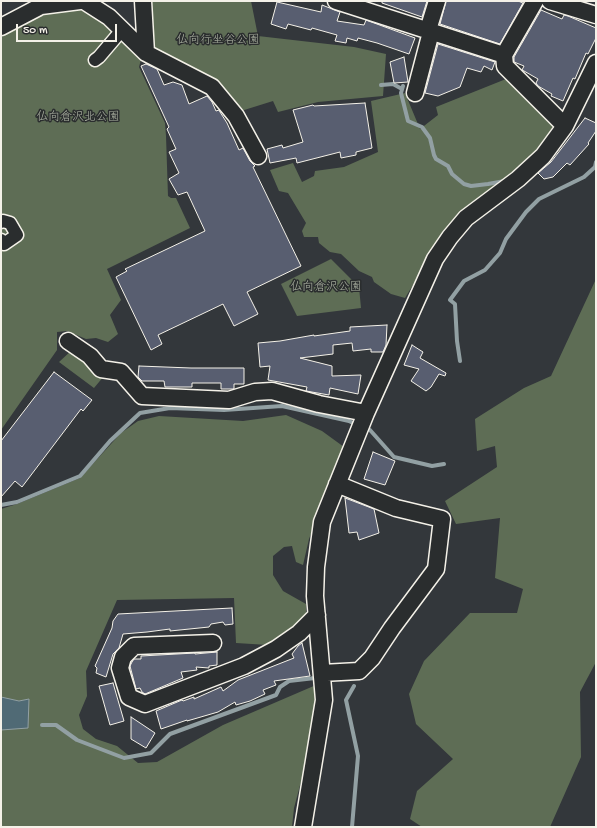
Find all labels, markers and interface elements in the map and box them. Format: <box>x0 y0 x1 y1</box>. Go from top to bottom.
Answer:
scale bar <box>18 16 119 42</box>
text: 50 m <box>23 24 48 38</box>
park label: 仏向行坐谷公園 <box>176 34 260 48</box>
park label: 仏向倉沢北公園 <box>36 111 120 125</box>
park label: 仏向倉沢公園 <box>290 281 362 295</box>

